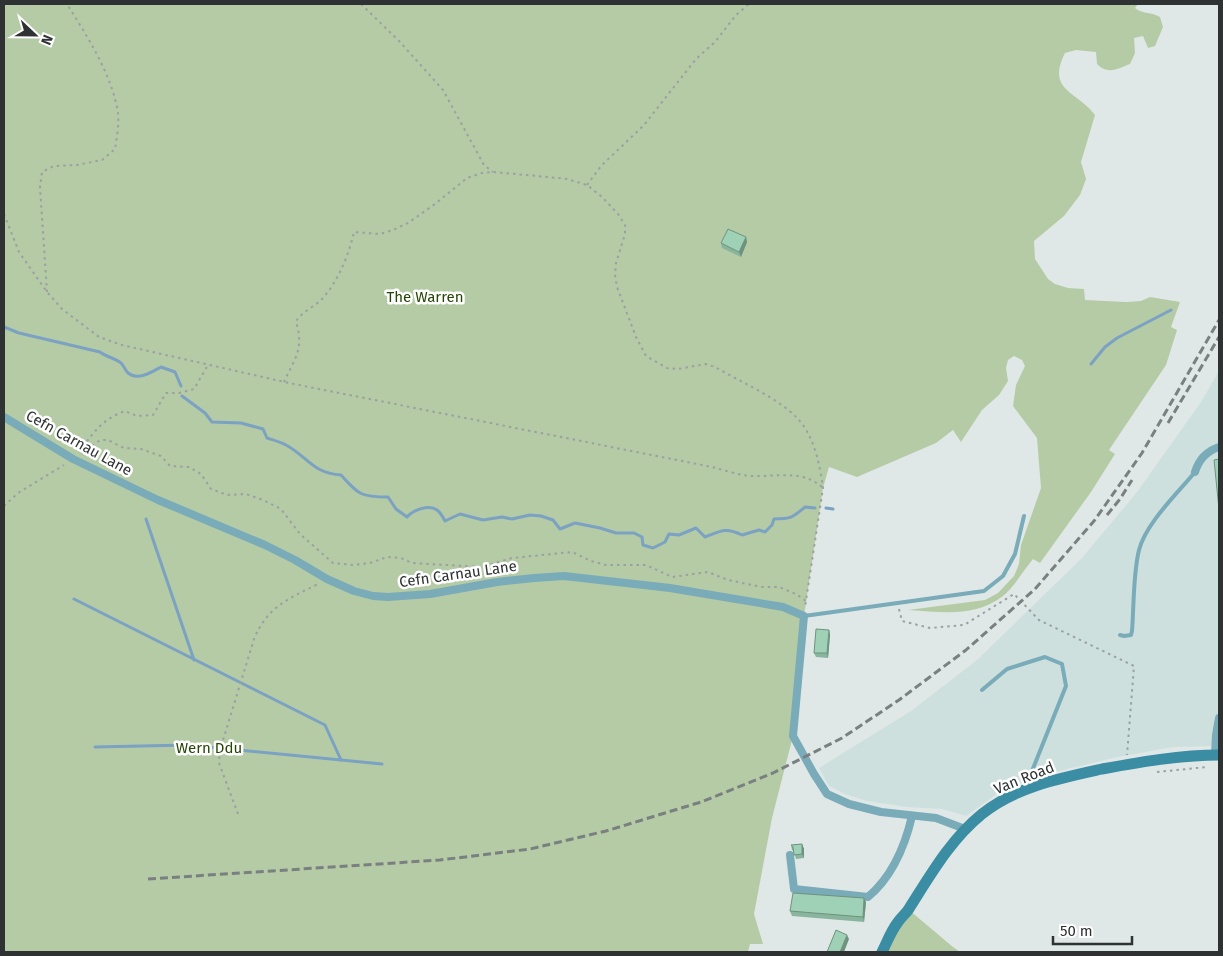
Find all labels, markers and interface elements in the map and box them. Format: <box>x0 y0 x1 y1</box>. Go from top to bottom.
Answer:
north arrow <box>10 10 60 60</box>
text: N <box>37 32 56 47</box>
park label: The Warren <box>387 288 463 306</box>
street label: Cefn Carnau Lane <box>23 406 135 480</box>
street label: Cefn Carnau Lane <box>398 557 518 591</box>
park label: Wern Ddu <box>176 739 242 757</box>
street label: Van Road <box>991 758 1057 798</box>
scale bar <box>1053 914 1132 946</box>
text: 50 m <box>1060 922 1093 940</box>

